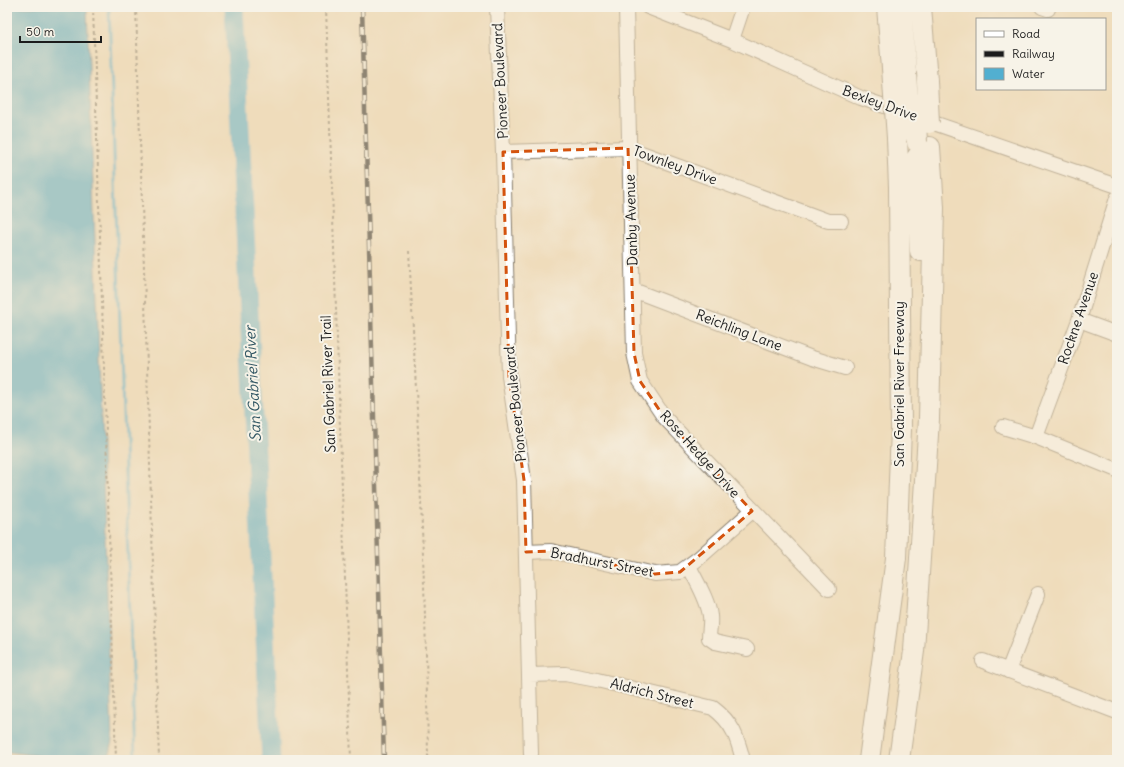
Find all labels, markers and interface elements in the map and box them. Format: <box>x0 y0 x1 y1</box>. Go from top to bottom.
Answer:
scale bar <box>20 18 101 44</box>
legend <box>976 18 1106 90</box>
street label: Pioneer Boulevard <box>488 23 512 139</box>
text: 50 m <box>26 24 55 39</box>
text: Road <box>1012 26 1040 41</box>
text: Railway <box>1012 46 1055 61</box>
text: Water <box>1012 66 1045 81</box>
street label: Bexley Drive <box>840 81 920 125</box>
street label: Townley Drive <box>630 141 720 189</box>
street label: Danby Avenue <box>620 174 642 266</box>
street label: Rockne Avenue <box>1054 269 1102 367</box>
street label: San Gabriel River Freeway <box>890 301 908 467</box>
street label: Reichling Lane <box>693 305 785 355</box>
street label: San Gabriel River Trail <box>317 315 339 453</box>
water label: San Gabriel River <box>240 324 265 442</box>
street label: Pioneer Boulevard <box>500 345 530 463</box>
street label: Rose Hedge Drive <box>656 407 744 501</box>
street label: Bradhurst Street <box>549 543 655 581</box>
street label: Aldrich Street <box>609 674 696 712</box>

